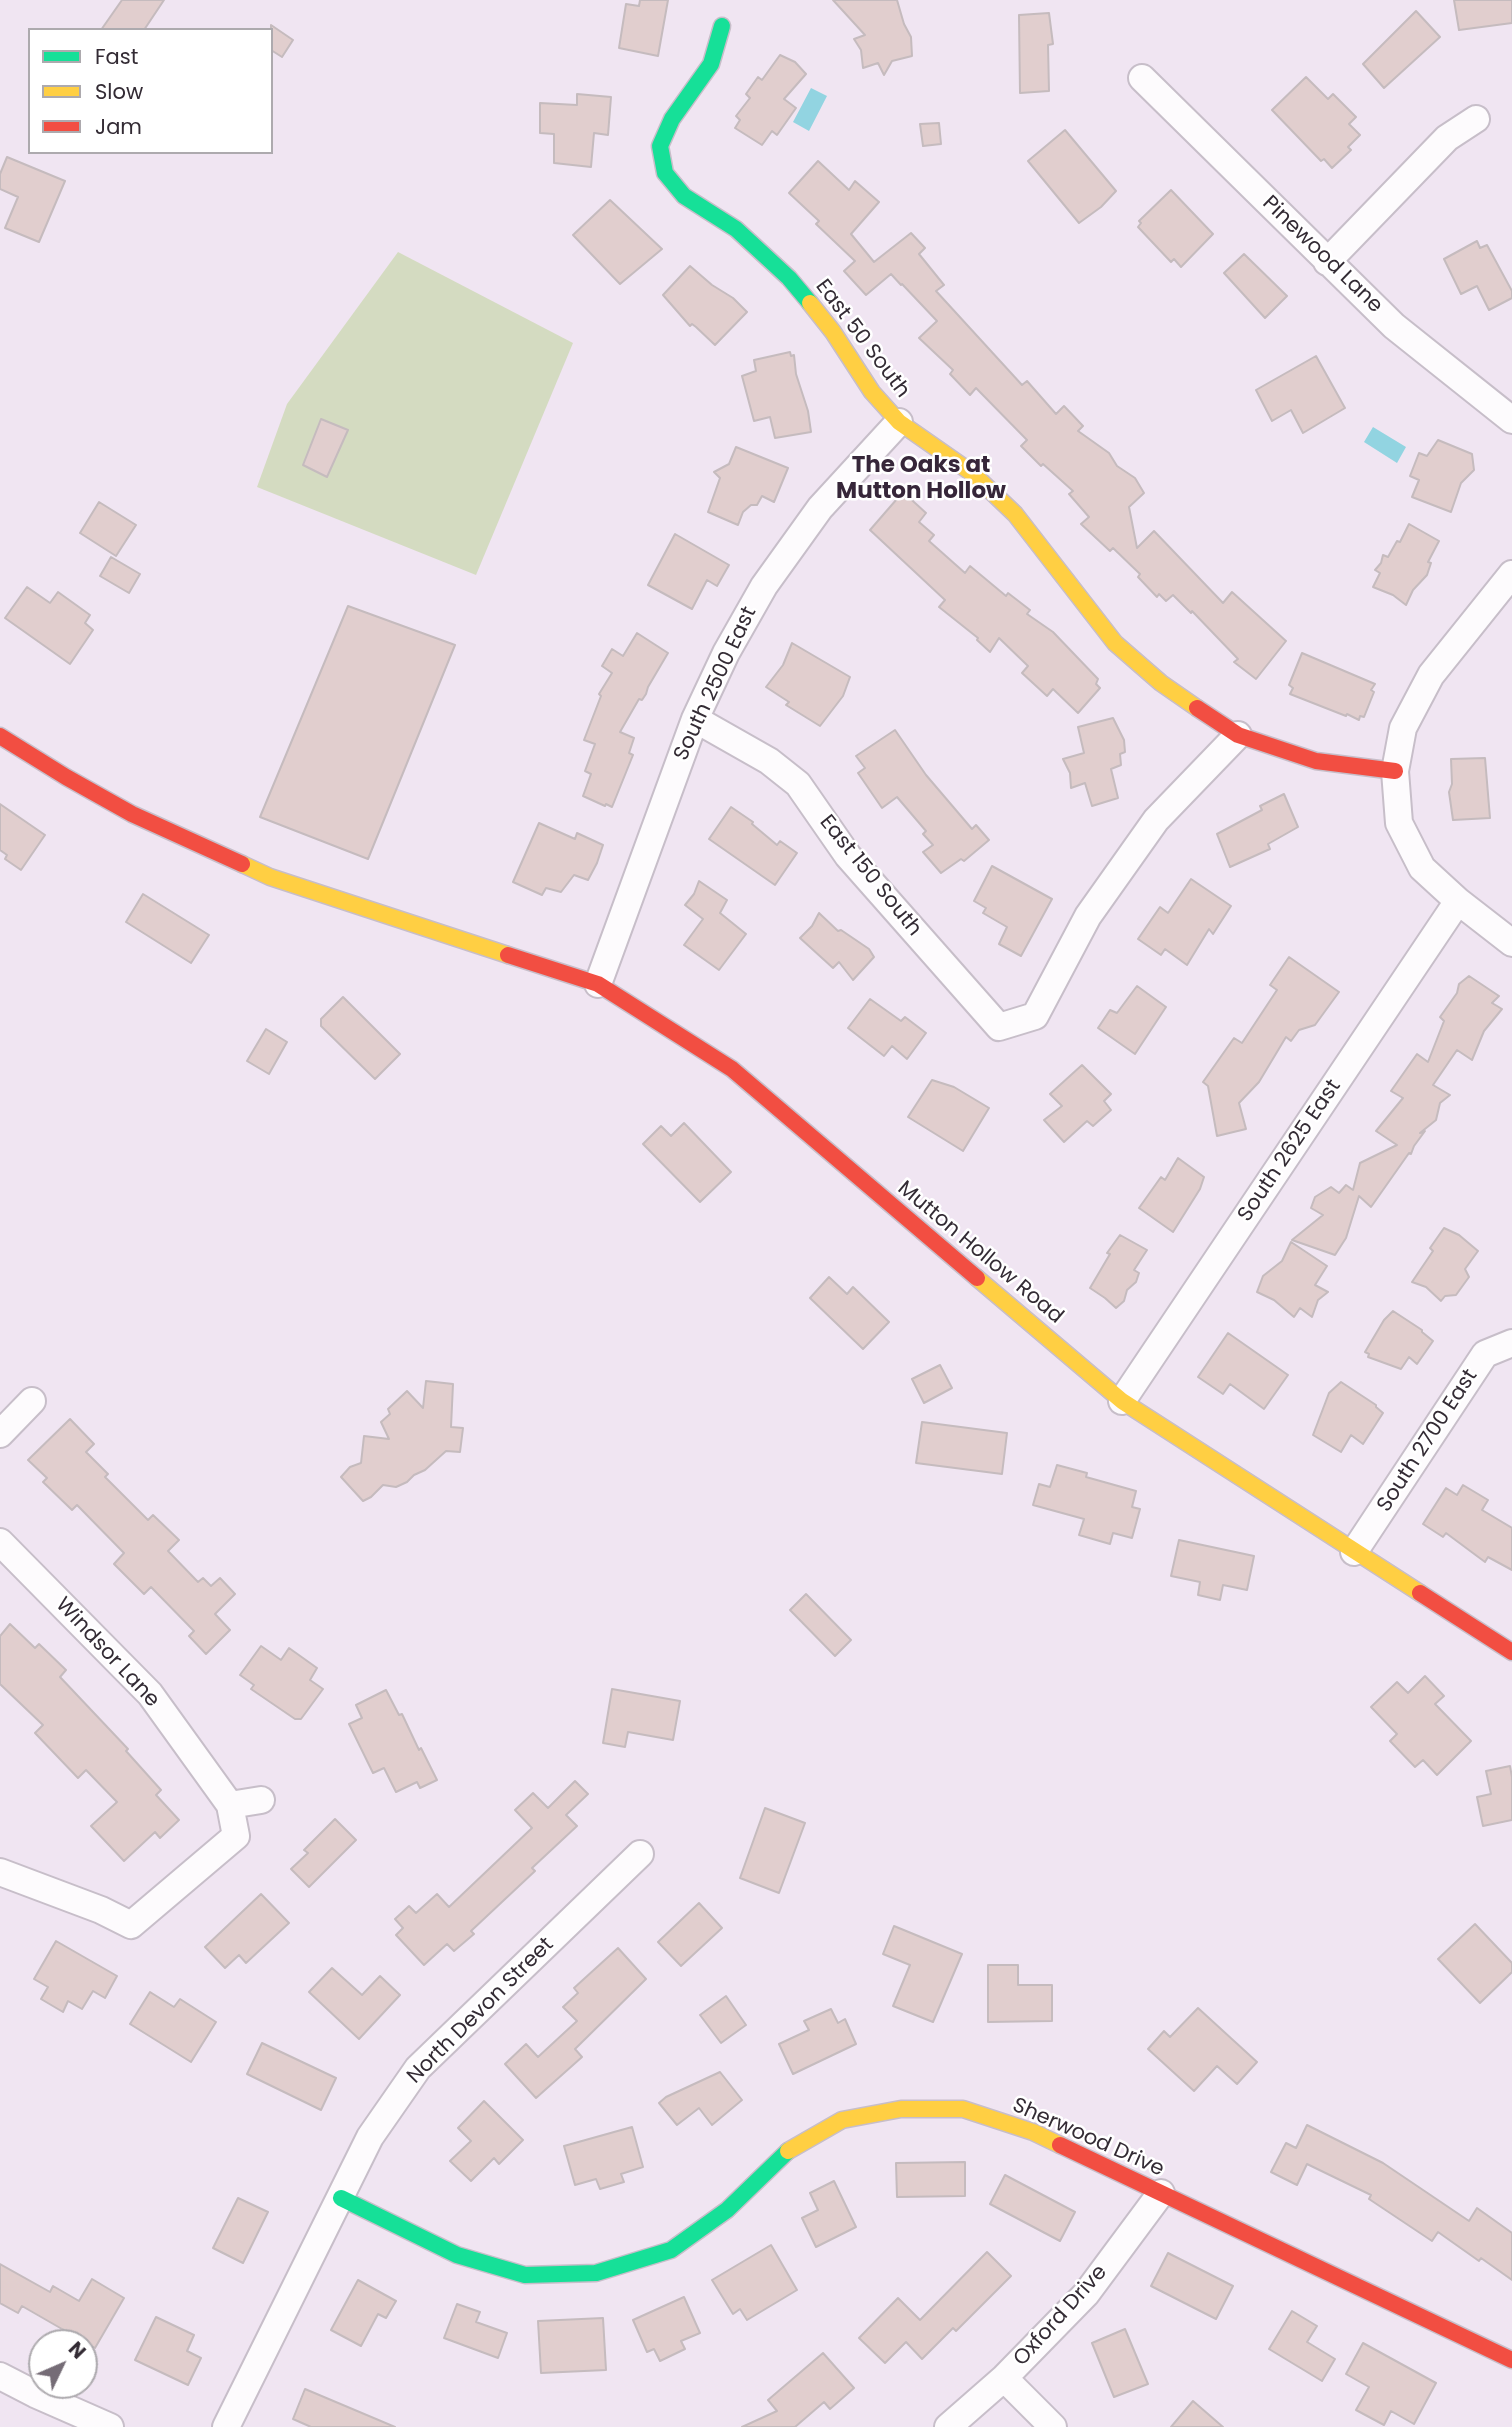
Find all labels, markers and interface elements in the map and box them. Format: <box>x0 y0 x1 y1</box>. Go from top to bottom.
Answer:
legend <box>28 28 273 154</box>
text: Fast <box>95 42 138 71</box>
text: Slow <box>95 77 143 106</box>
text: Jam <box>95 112 142 141</box>
street label: Pinewood Lane <box>1257 191 1387 319</box>
street label: East 50 South <box>809 275 915 403</box>
district label: The Oaks at Mutton Hollow <box>836 452 1006 506</box>
street label: South 2500 East <box>669 603 763 765</box>
street label: East 150 South <box>814 810 926 942</box>
street label: South 2625 East <box>1233 1075 1347 1227</box>
street label: Mutton Hollow Road <box>892 1176 1068 1330</box>
street label: South 2700 East <box>1373 1365 1483 1517</box>
street label: Windsor Lane <box>50 1593 164 1713</box>
street label: North Devon Street <box>403 1933 559 2089</box>
street label: Sherwood Drive <box>1008 2093 1168 2183</box>
street label: Oxford Drive <box>1009 2260 1113 2372</box>
north arrow <box>28 2329 98 2399</box>
text: N <box>62 2336 92 2365</box>

